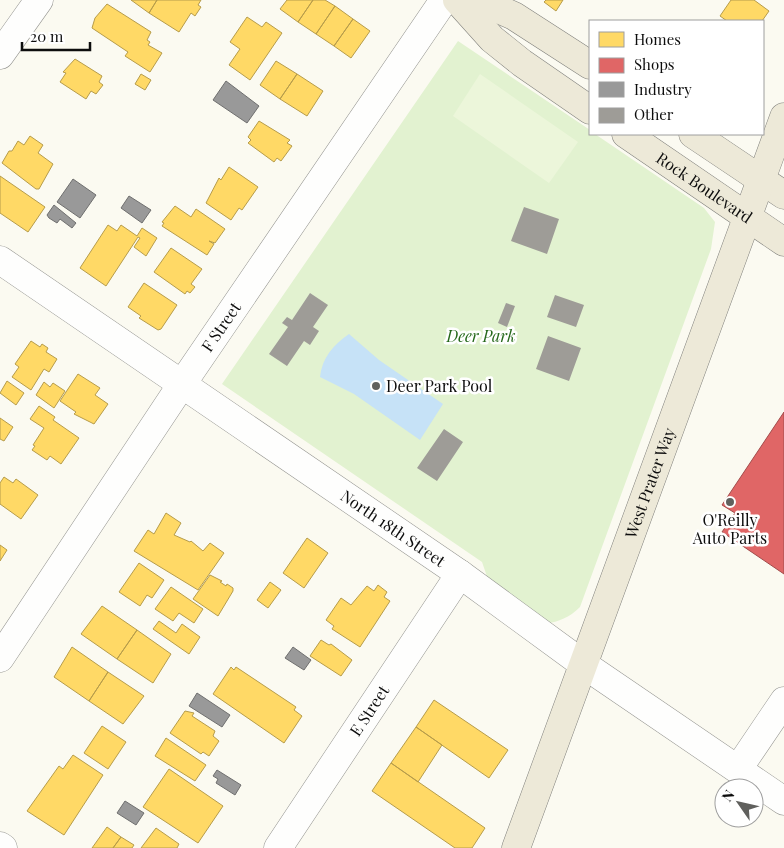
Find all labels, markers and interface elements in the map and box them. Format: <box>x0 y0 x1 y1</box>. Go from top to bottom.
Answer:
scale bar <box>22 20 90 52</box>
legend <box>589 20 764 135</box>
text: 20 m <box>30 26 64 46</box>
text: Homes <box>634 29 681 49</box>
text: Shops <box>634 54 675 74</box>
text: Industry <box>634 79 692 99</box>
text: Other <box>634 104 674 124</box>
street label: Rock Boulevard <box>653 147 757 227</box>
street label: F Street <box>196 297 245 356</box>
park label: Deer Park <box>446 325 515 346</box>
place label: Deer Park Pool <box>386 375 493 396</box>
marker: Deer Park Pool <box>370 380 382 392</box>
street label: West Prater Way <box>619 424 679 542</box>
street label: North 18th Street <box>337 485 450 571</box>
marker: O'Reilly Auto Parts <box>724 496 736 508</box>
place label: O'Reilly Auto Parts <box>692 509 767 548</box>
street label: E Street <box>344 681 394 740</box>
north arrow <box>714 778 764 828</box>
text: N <box>717 786 739 805</box>

